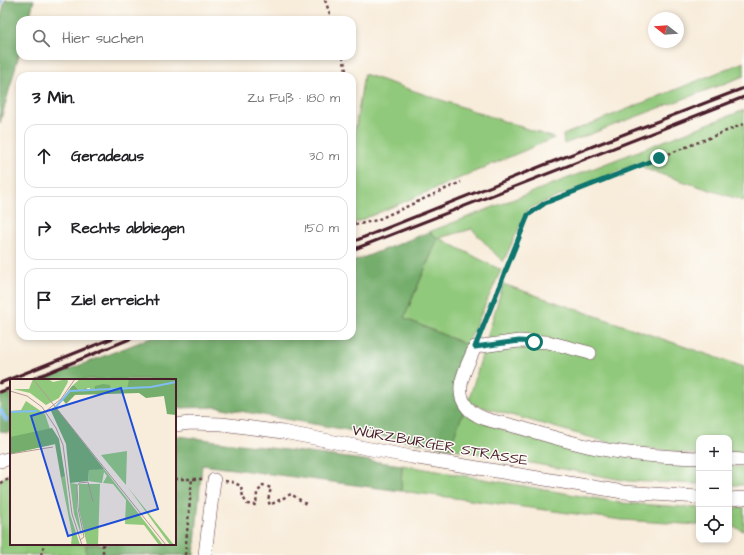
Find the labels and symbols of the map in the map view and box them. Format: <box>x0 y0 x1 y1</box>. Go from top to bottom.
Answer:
north arrow <box>648 12 684 48</box>
route end <box>650 149 668 167</box>
route start <box>525 333 543 351</box>
inset map <box>10 379 176 545</box>
street label: WÜRZBURGER STRASSE <box>350 420 530 471</box>

